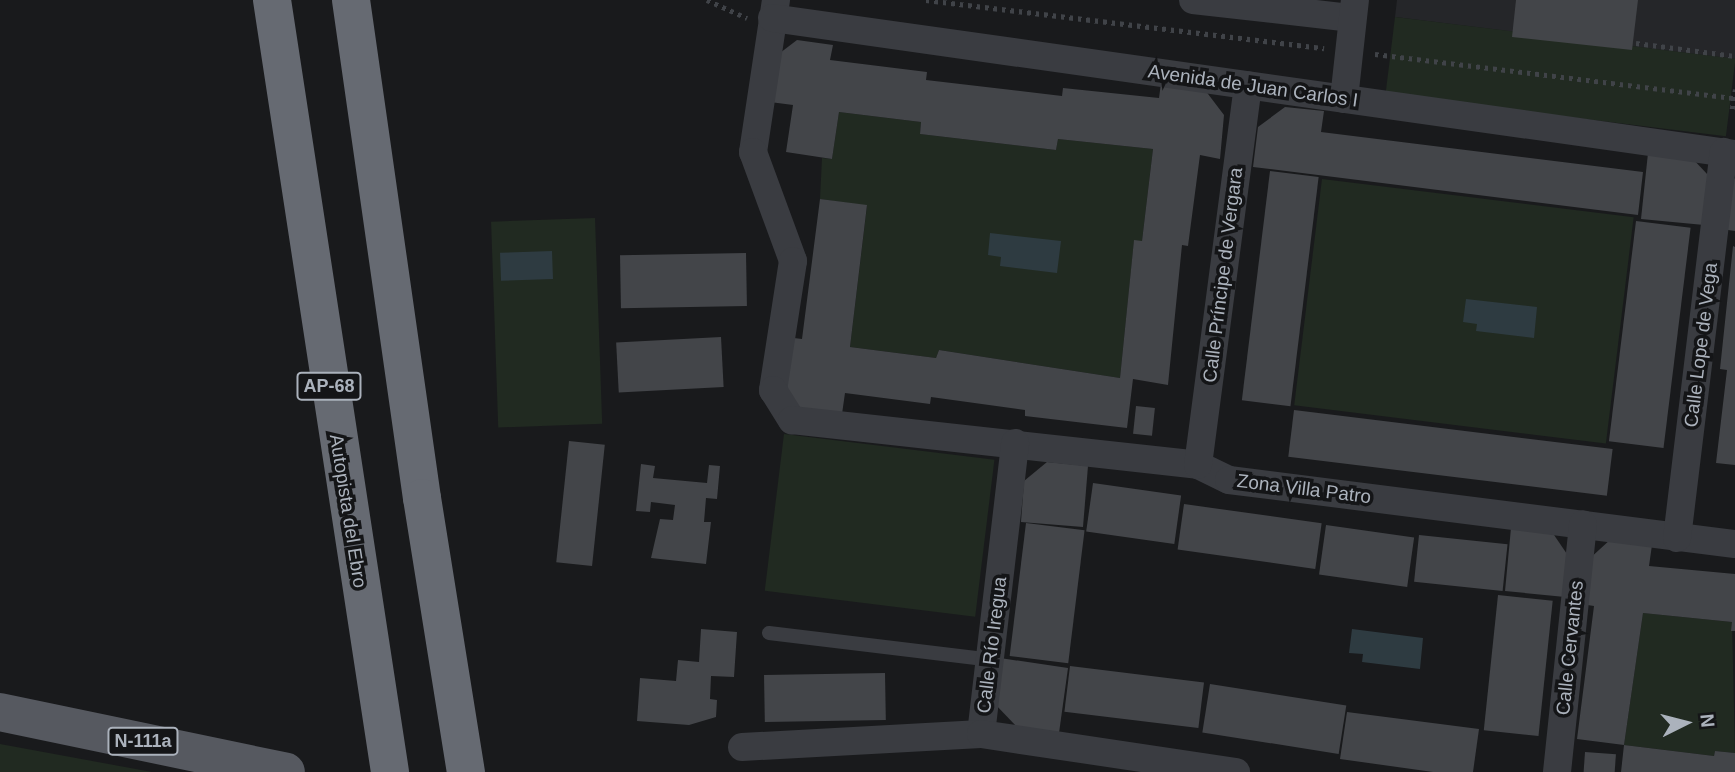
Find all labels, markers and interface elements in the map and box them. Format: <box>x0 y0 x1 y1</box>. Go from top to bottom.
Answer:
street label: Avenida de Juan Carlos I <box>1146 60 1360 112</box>
street label: Calle Príncipe de Vergara <box>1198 166 1248 384</box>
street label: Calle Lope de Vega <box>1680 261 1722 429</box>
road number: AP-68 <box>296 372 362 400</box>
street label: Autopista del Ebro <box>325 433 371 589</box>
street label: Zona Villa Patro <box>1236 469 1372 509</box>
street label: Calle Río Iregua <box>972 575 1012 715</box>
street label: Calle Cervantes <box>1552 580 1588 716</box>
north arrow <box>1651 688 1721 758</box>
text: N <box>1696 713 1719 729</box>
road number: N-111a <box>106 726 180 756</box>

